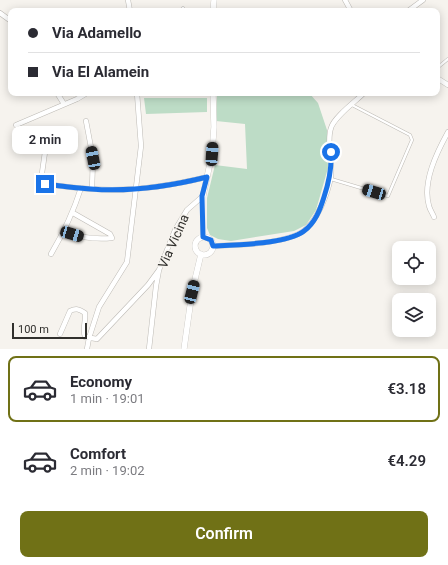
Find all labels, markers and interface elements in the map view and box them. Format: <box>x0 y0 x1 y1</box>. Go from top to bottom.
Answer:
text: Via Adamello <box>52 24 142 42</box>
text: Via El Alamein <box>52 63 149 81</box>
callout: 2 min <box>12 126 78 154</box>
text: 2 min <box>29 132 61 147</box>
car <box>205 142 219 166</box>
route start <box>322 143 340 161</box>
car <box>85 145 101 171</box>
route end <box>36 175 54 193</box>
car <box>361 183 387 201</box>
street label: Via Vicina <box>155 212 192 270</box>
car <box>59 225 85 243</box>
map controls <box>392 241 436 337</box>
button: locate <box>392 241 436 285</box>
car <box>183 279 201 305</box>
button: layers <box>392 293 436 337</box>
scale bar <box>12 321 87 340</box>
text: 100 m <box>18 323 49 336</box>
icon: car <box>22 371 58 407</box>
text: Economy <box>70 373 132 391</box>
text: €3.18 <box>387 380 426 398</box>
text: 1 min · 19:01 <box>70 391 145 406</box>
icon: car <box>22 443 58 479</box>
text: Comfort <box>70 445 126 463</box>
text: €4.29 <box>387 452 426 470</box>
text: 2 min · 19:02 <box>70 463 145 478</box>
button: Confirm <box>20 511 428 557</box>

